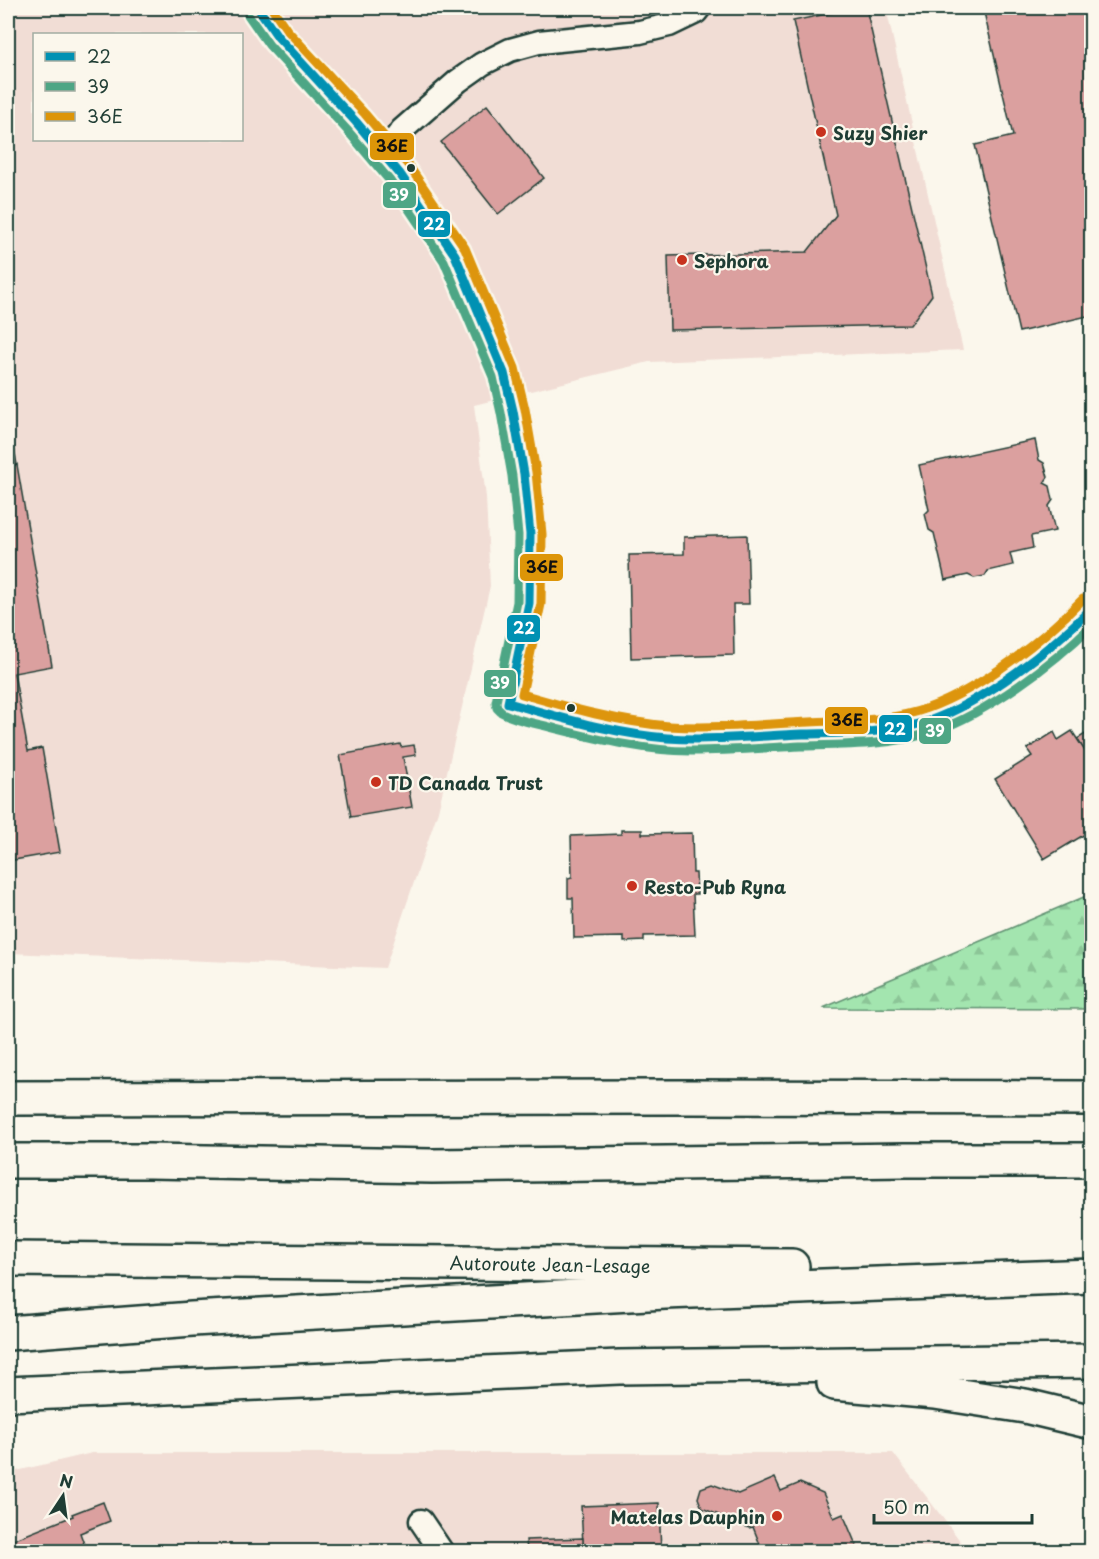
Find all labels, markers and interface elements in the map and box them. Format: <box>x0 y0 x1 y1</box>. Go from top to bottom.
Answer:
legend <box>33 33 243 141</box>
text: 22 <box>87 42 111 69</box>
text: 39 <box>87 72 109 99</box>
text: 36E <box>87 102 123 129</box>
place label: Suzy Shier <box>833 119 928 146</box>
marker: Suzy Shier <box>814 125 828 139</box>
line badge: 36E <box>369 132 415 161</box>
text: 36E <box>376 133 408 157</box>
unlabelled marker <box>405 162 417 174</box>
line badge: 39 <box>382 181 417 209</box>
text: 39 <box>389 182 409 206</box>
line badge: 22 <box>417 210 451 238</box>
text: 22 <box>423 211 445 235</box>
place label: Sephora <box>694 247 769 274</box>
marker: Sephora <box>675 253 689 267</box>
line badge: 36E <box>519 553 564 582</box>
text: 36E <box>526 554 558 578</box>
line badge: 22 <box>506 614 541 643</box>
text: 22 <box>513 615 535 639</box>
line badge: 39 <box>483 669 517 698</box>
text: 39 <box>490 670 510 694</box>
unlabelled marker <box>565 702 577 714</box>
line badge: 36E <box>824 706 869 735</box>
text: 36E <box>831 707 863 731</box>
line badge: 22 <box>878 714 913 743</box>
text: 22 <box>884 716 906 740</box>
line badge: 39 <box>918 717 952 745</box>
text: 39 <box>925 718 945 742</box>
place label: TD Canada Trust <box>388 769 544 796</box>
marker: TD Canada Trust <box>369 775 383 789</box>
place label: Resto-Pub Ryna <box>644 873 786 900</box>
marker: Resto-Pub Ryna <box>625 879 639 893</box>
street label: Autoroute Jean-Lesage <box>449 1249 651 1279</box>
north arrow <box>33 1466 93 1526</box>
text: N <box>58 1467 75 1494</box>
scale bar <box>874 1487 1032 1525</box>
text: 50 m <box>883 1493 930 1520</box>
place label: Matelas Dauphin <box>610 1503 765 1530</box>
marker: Matelas Dauphin <box>770 1509 784 1523</box>

